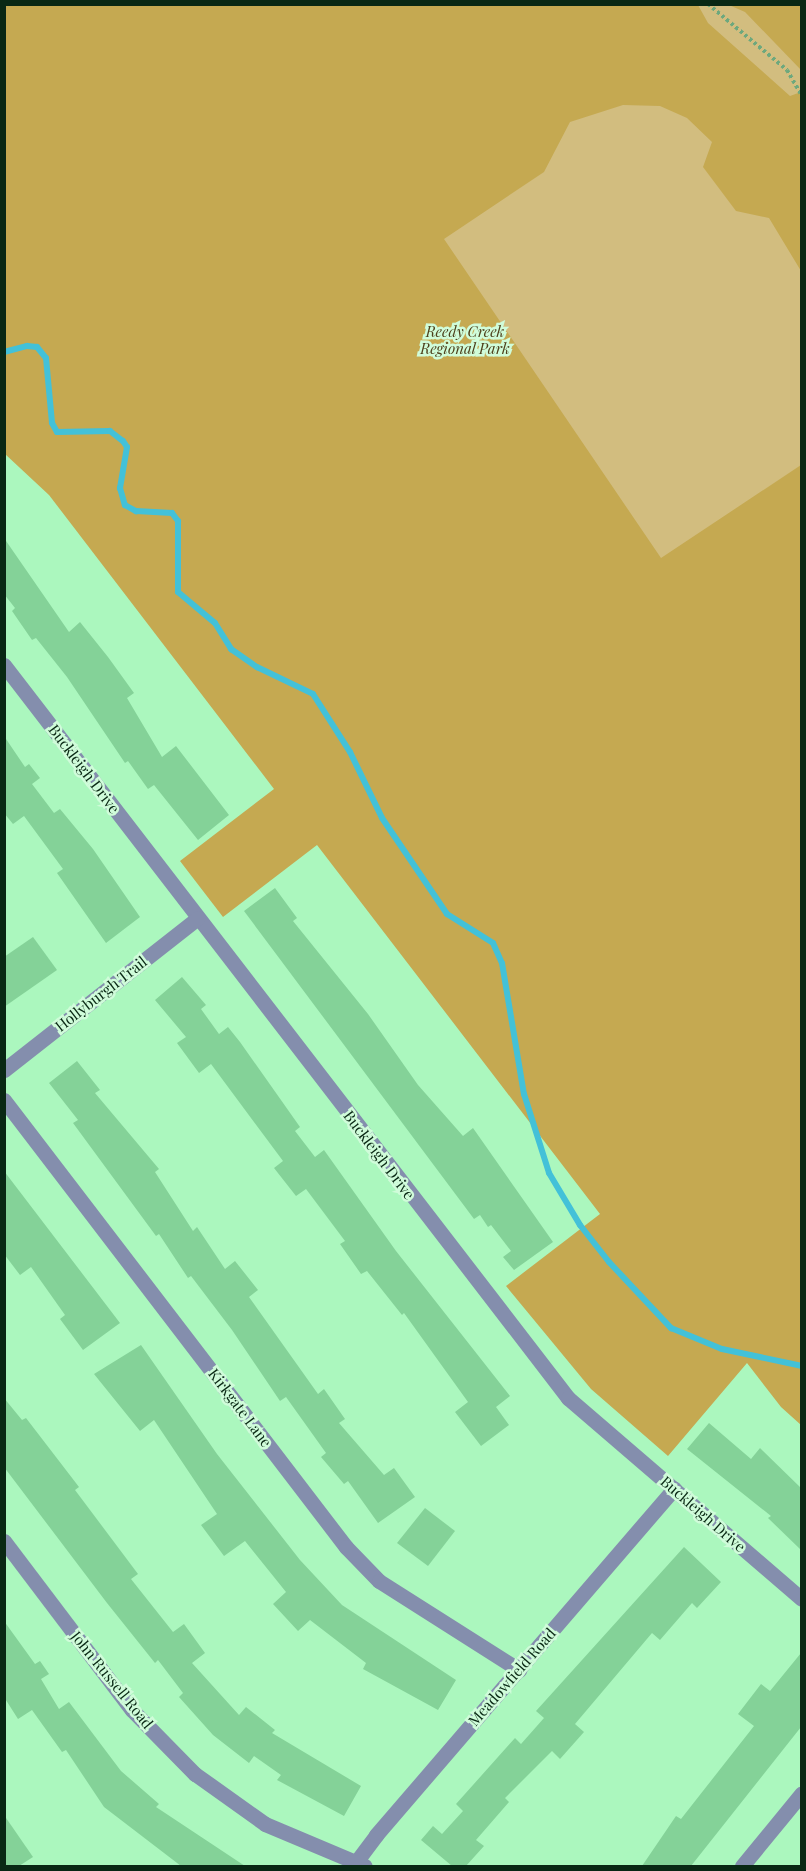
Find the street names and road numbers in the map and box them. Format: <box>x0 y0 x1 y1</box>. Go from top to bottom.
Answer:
street label: Buckleigh Drive <box>45 721 123 817</box>
street label: Hollyburgh Trail <box>51 953 151 1035</box>
street label: Buckleigh Drive <box>340 1107 418 1203</box>
street label: Kirkgate Lane <box>205 1365 275 1451</box>
street label: Buckleigh Drive <box>657 1472 749 1556</box>
street label: Meadowfield Road <box>465 1624 559 1730</box>
street label: John Russell Road <box>67 1628 157 1732</box>

